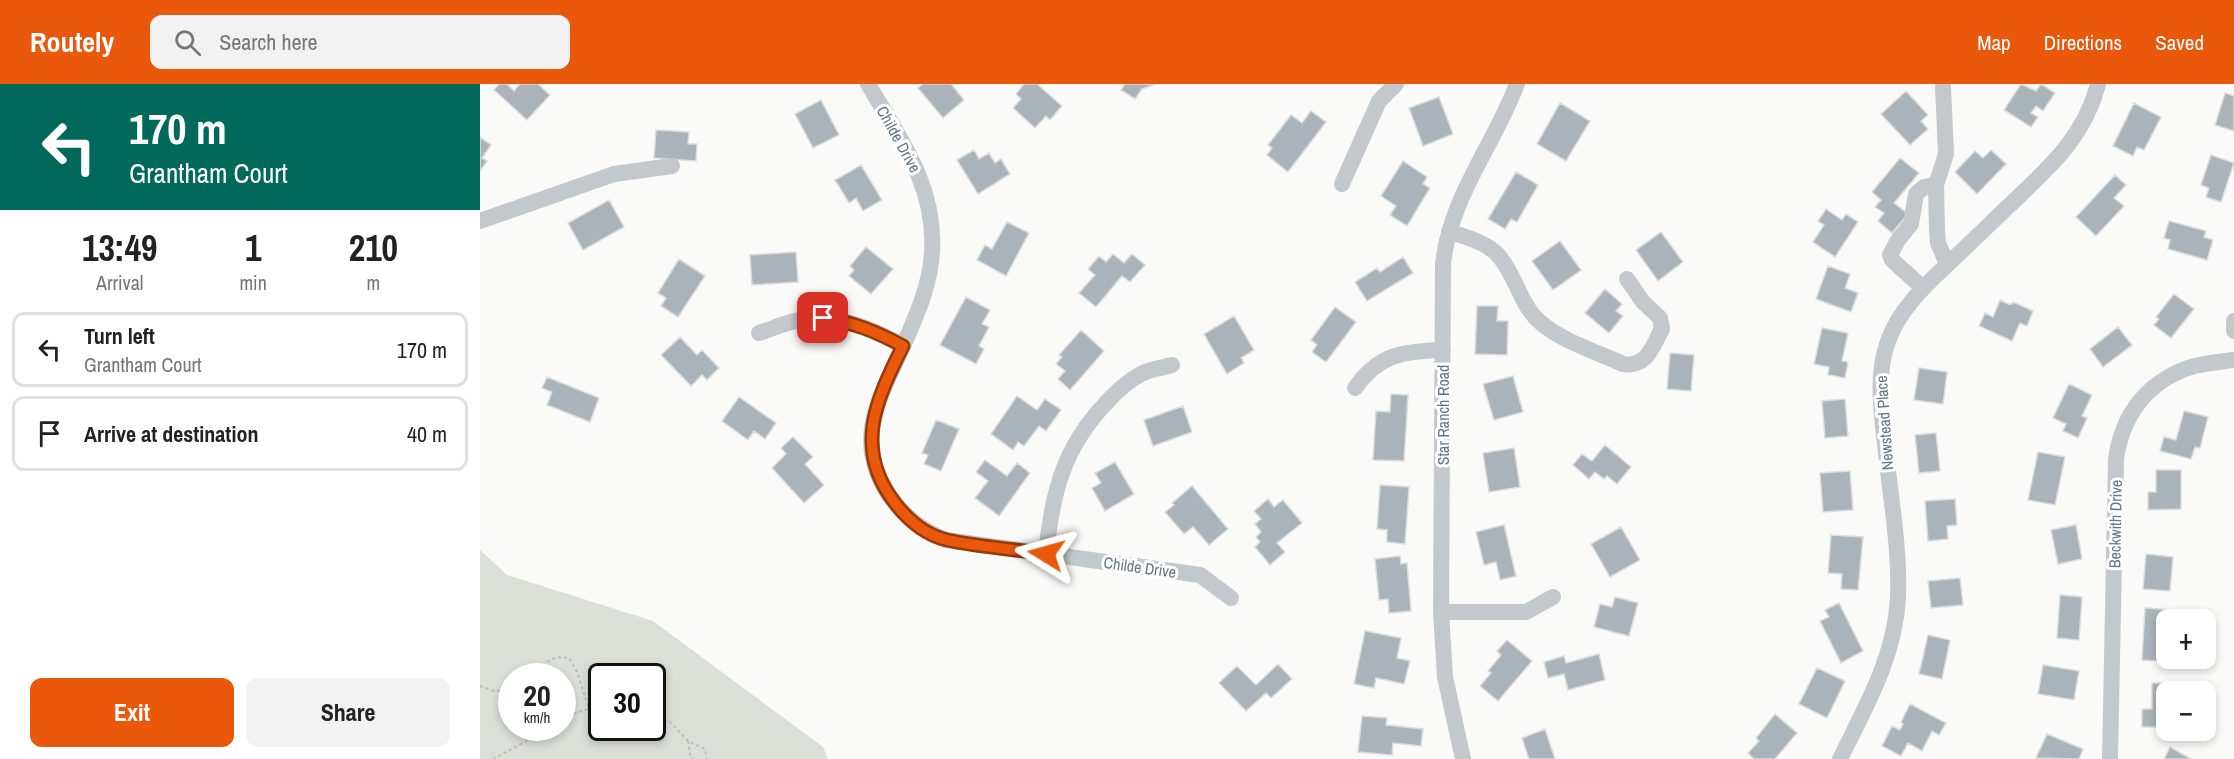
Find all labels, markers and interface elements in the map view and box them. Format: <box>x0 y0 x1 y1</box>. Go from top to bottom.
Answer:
search box <box>150 15 570 69</box>
text: Routely <box>30 23 114 61</box>
icon: search <box>171 26 204 59</box>
text: Search here <box>219 27 317 57</box>
text: Map <box>1977 28 2011 57</box>
text: Directions <box>2044 28 2122 57</box>
text: Saved <box>2155 28 2204 57</box>
text: 170 m <box>129 101 227 157</box>
street label: Childe Drive <box>872 102 926 176</box>
icon: left <box>30 108 108 186</box>
text: Grantham Court <box>129 155 288 191</box>
text: 13:49 <box>82 224 157 272</box>
text: 1 <box>245 224 261 272</box>
text: 210 <box>349 224 398 272</box>
text: Arrival <box>96 269 143 296</box>
text: min <box>239 269 267 296</box>
text: m <box>367 269 380 296</box>
pin <box>797 292 848 343</box>
icon: arrive <box>806 301 839 334</box>
text: Turn left <box>84 321 155 351</box>
icon: left <box>33 333 66 366</box>
text: 170 m <box>397 335 447 365</box>
text: Grantham Court <box>84 351 202 378</box>
street label: Star Ranch Road <box>1432 365 1454 465</box>
street label: Newstead Place <box>1870 375 1898 471</box>
icon: arrive <box>33 417 66 450</box>
text: Arrive at destination <box>84 419 258 449</box>
text: 40 m <box>407 419 447 449</box>
street label: Beckwith Drive <box>2103 480 2127 568</box>
position arrow <box>1014 522 1078 586</box>
street label: Childe Drive <box>1102 551 1178 583</box>
map controls <box>2156 609 2216 741</box>
button: + <box>2156 609 2216 669</box>
speed limit sign: 30 <box>588 663 666 741</box>
text: 20 <box>523 675 551 715</box>
button: Exit <box>30 678 234 747</box>
button: Share <box>246 678 450 747</box>
button: − <box>2156 681 2216 741</box>
text: km/h <box>524 707 550 728</box>

